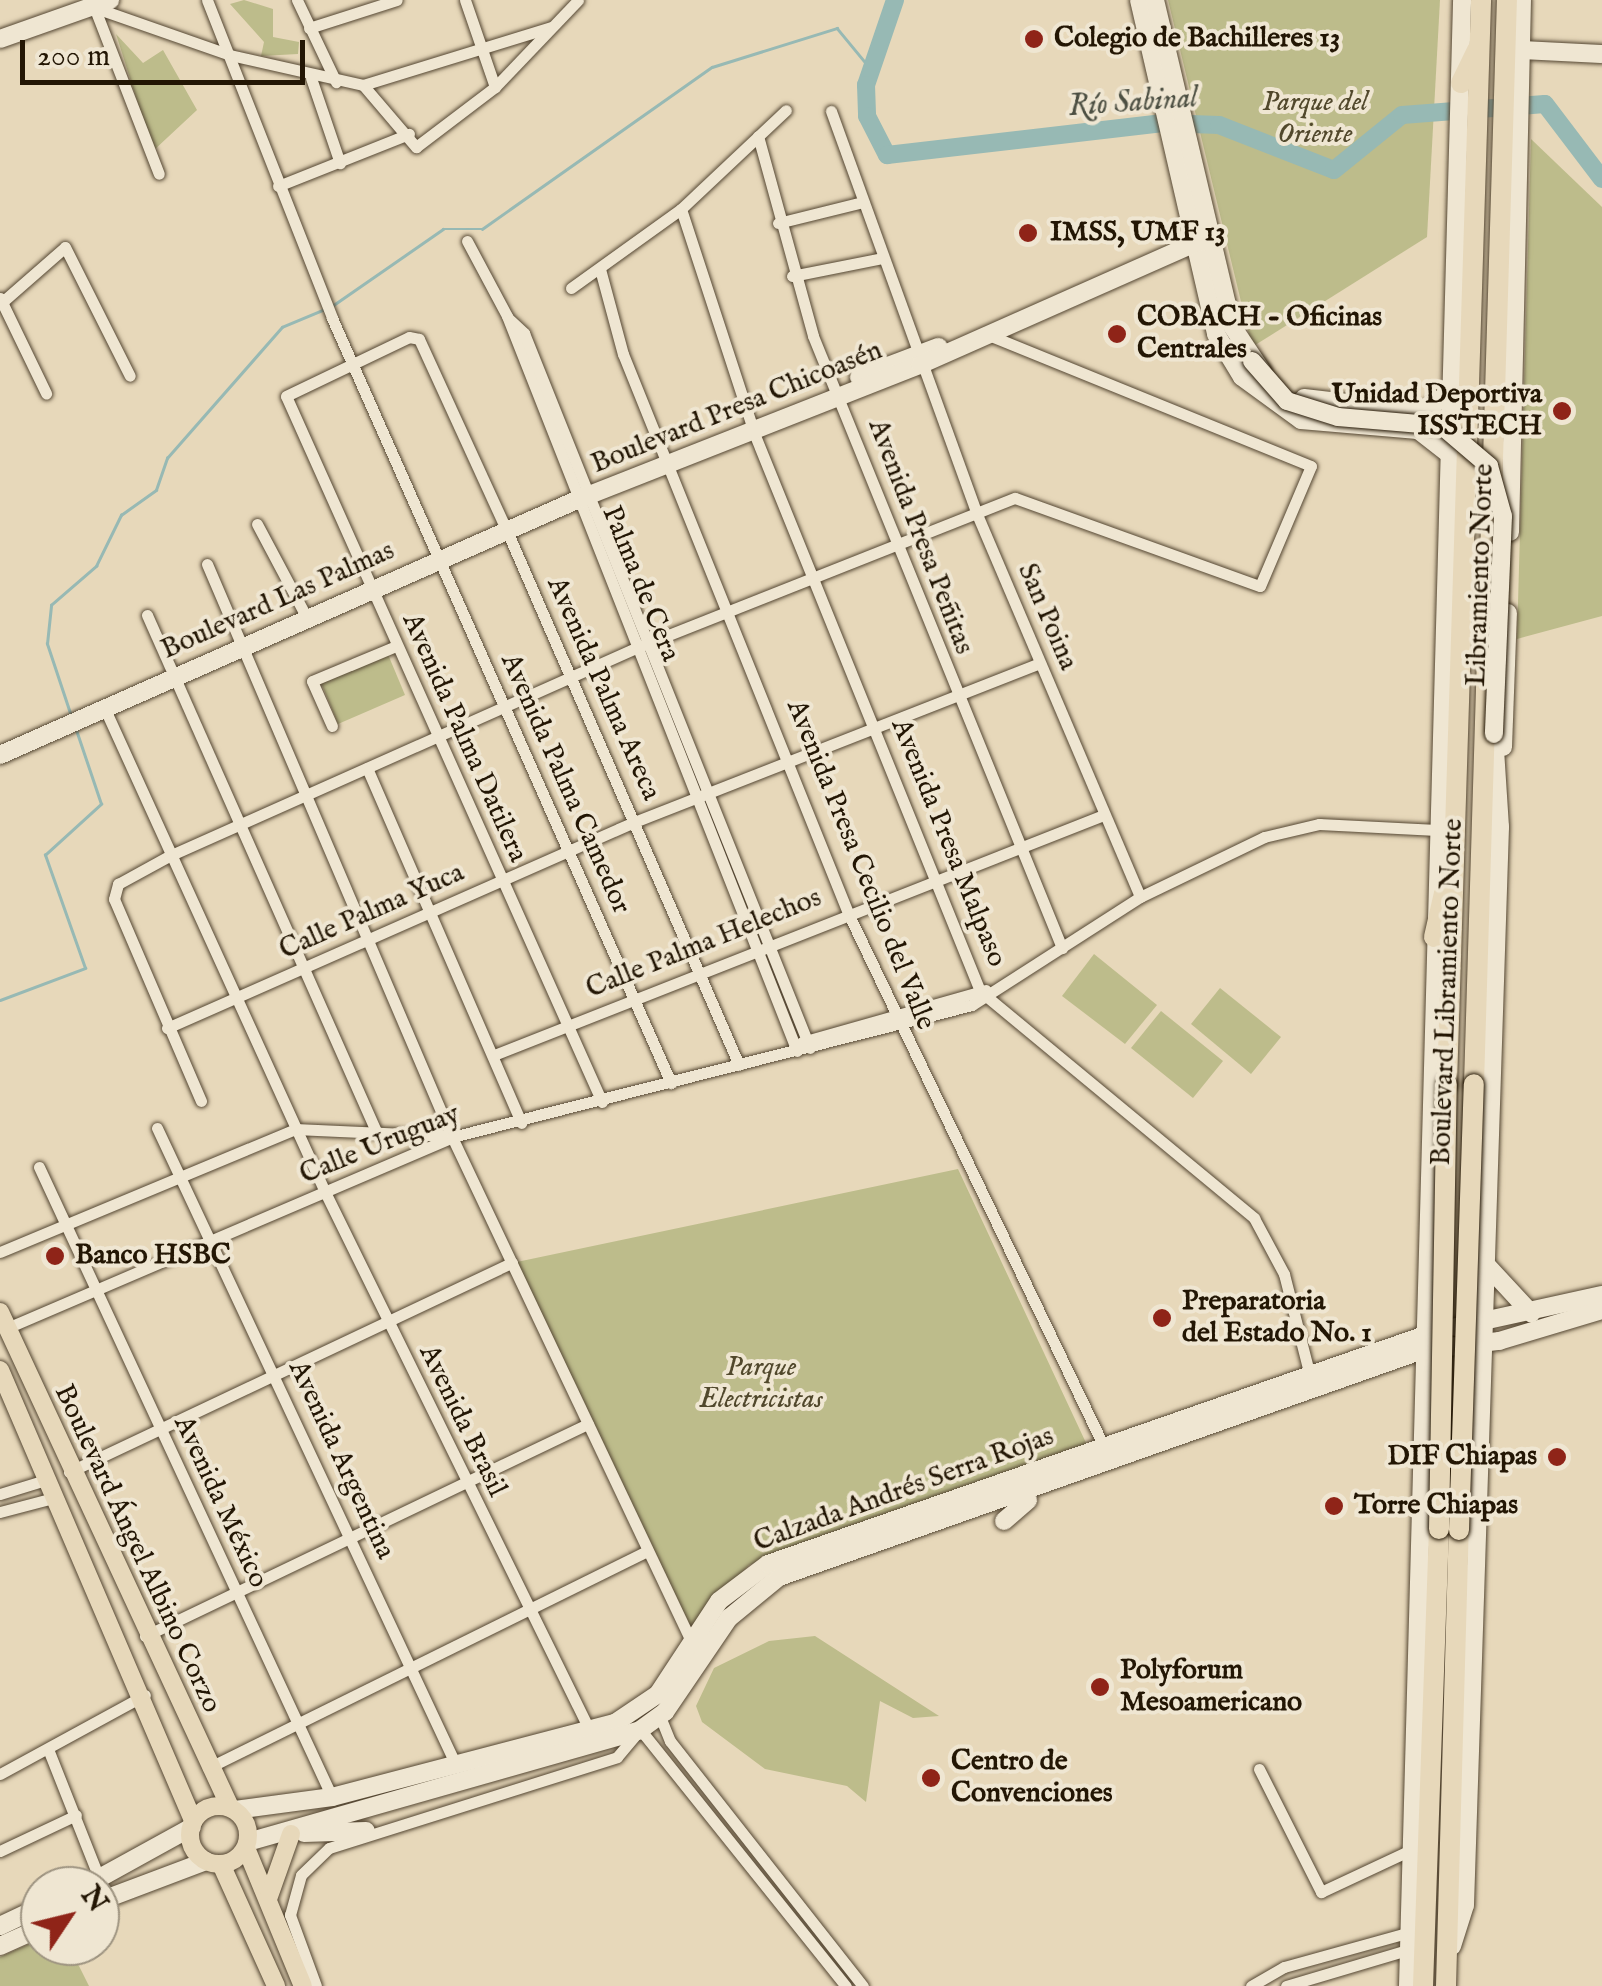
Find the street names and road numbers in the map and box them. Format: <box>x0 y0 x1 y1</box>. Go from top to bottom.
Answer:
street label: Boulevard Presa Chicoasén <box>587 334 887 482</box>
street label: Avenida Presa Peñitas <box>860 415 980 659</box>
street label: Libramiento Norte <box>1460 463 1502 687</box>
street label: Palma de Cera <box>594 501 686 667</box>
street label: Boulevard Las Palmas <box>156 535 400 667</box>
street label: San Poina <box>1010 559 1084 675</box>
street label: Avenida Palma Areca <box>539 572 667 806</box>
street label: Avenida Palma Datilera <box>394 608 534 868</box>
street label: Avenida Palma Camedor <box>492 649 638 919</box>
street label: Avenida Presa Cecilio del Valle <box>778 695 942 1035</box>
street label: Avenida Presa Malpaso <box>883 714 1013 972</box>
street label: Boulevard Libramiento Norte <box>1425 818 1471 1166</box>
street label: Calle Palma Yuca <box>275 856 469 968</box>
street label: Calle Palma Helechos <box>582 881 826 1007</box>
street label: Calle Uruguay <box>295 1098 465 1192</box>
street label: Avenida Brasil <box>411 1340 513 1502</box>
street label: Avenida Argentina <box>280 1355 402 1565</box>
street label: Boulevard Ángel Albino Corzo <box>46 1380 228 1718</box>
street label: Avenida México <box>165 1411 275 1593</box>
street label: Calzada Andrés Serra Rojas <box>750 1420 1058 1560</box>

